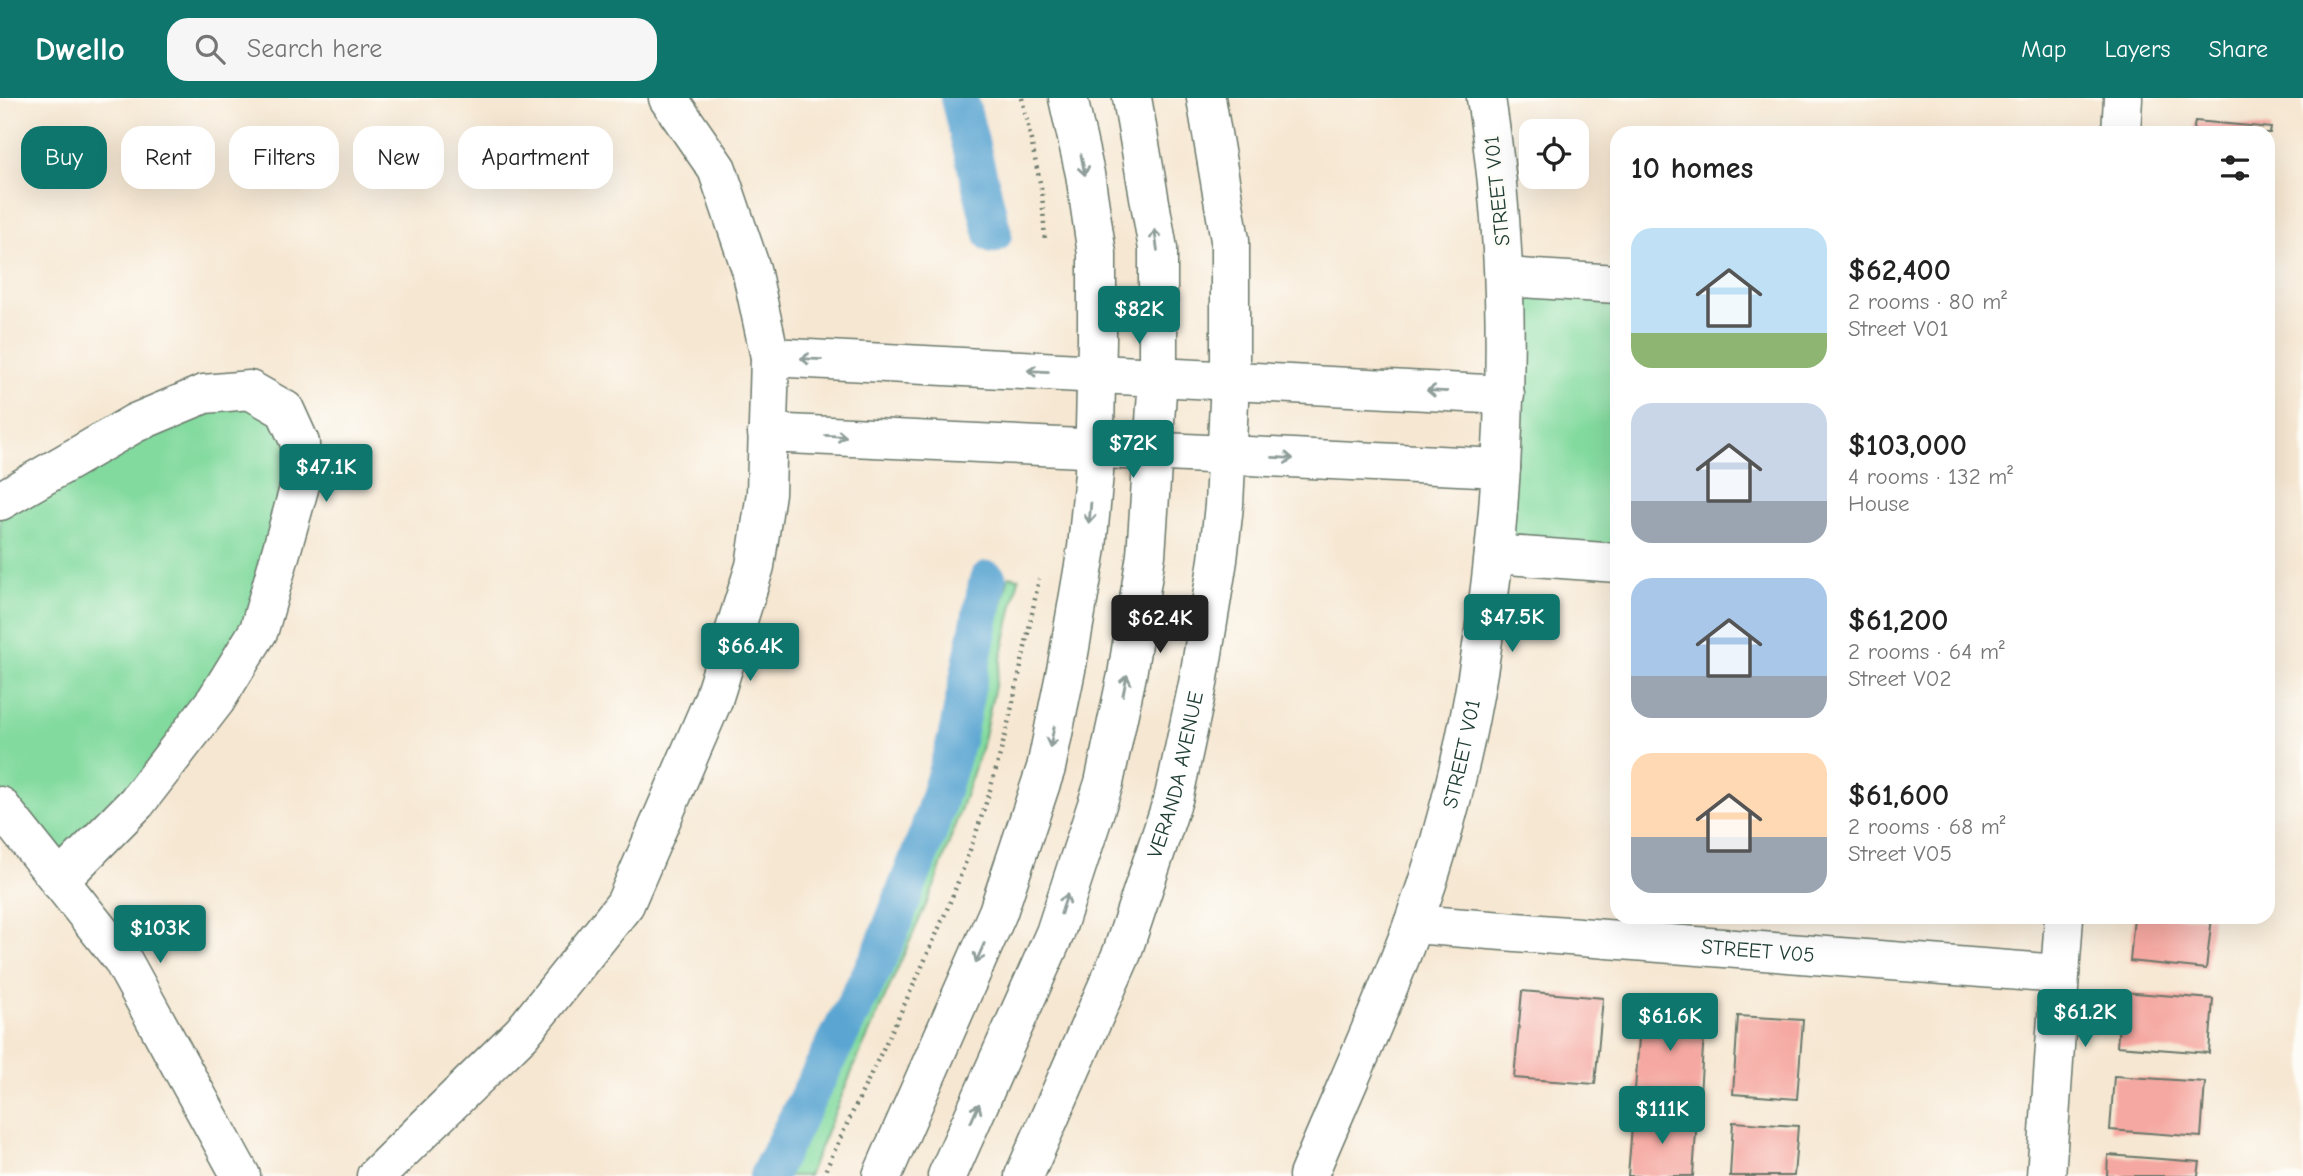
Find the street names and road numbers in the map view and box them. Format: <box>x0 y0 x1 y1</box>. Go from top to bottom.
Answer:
street label: STREET V01 <box>1479 135 1515 247</box>
street label: VERANDA AVENUE <box>1142 689 1208 861</box>
street label: STREET V01 <box>1438 698 1485 811</box>
street label: STREET V05 <box>1700 934 1816 967</box>

